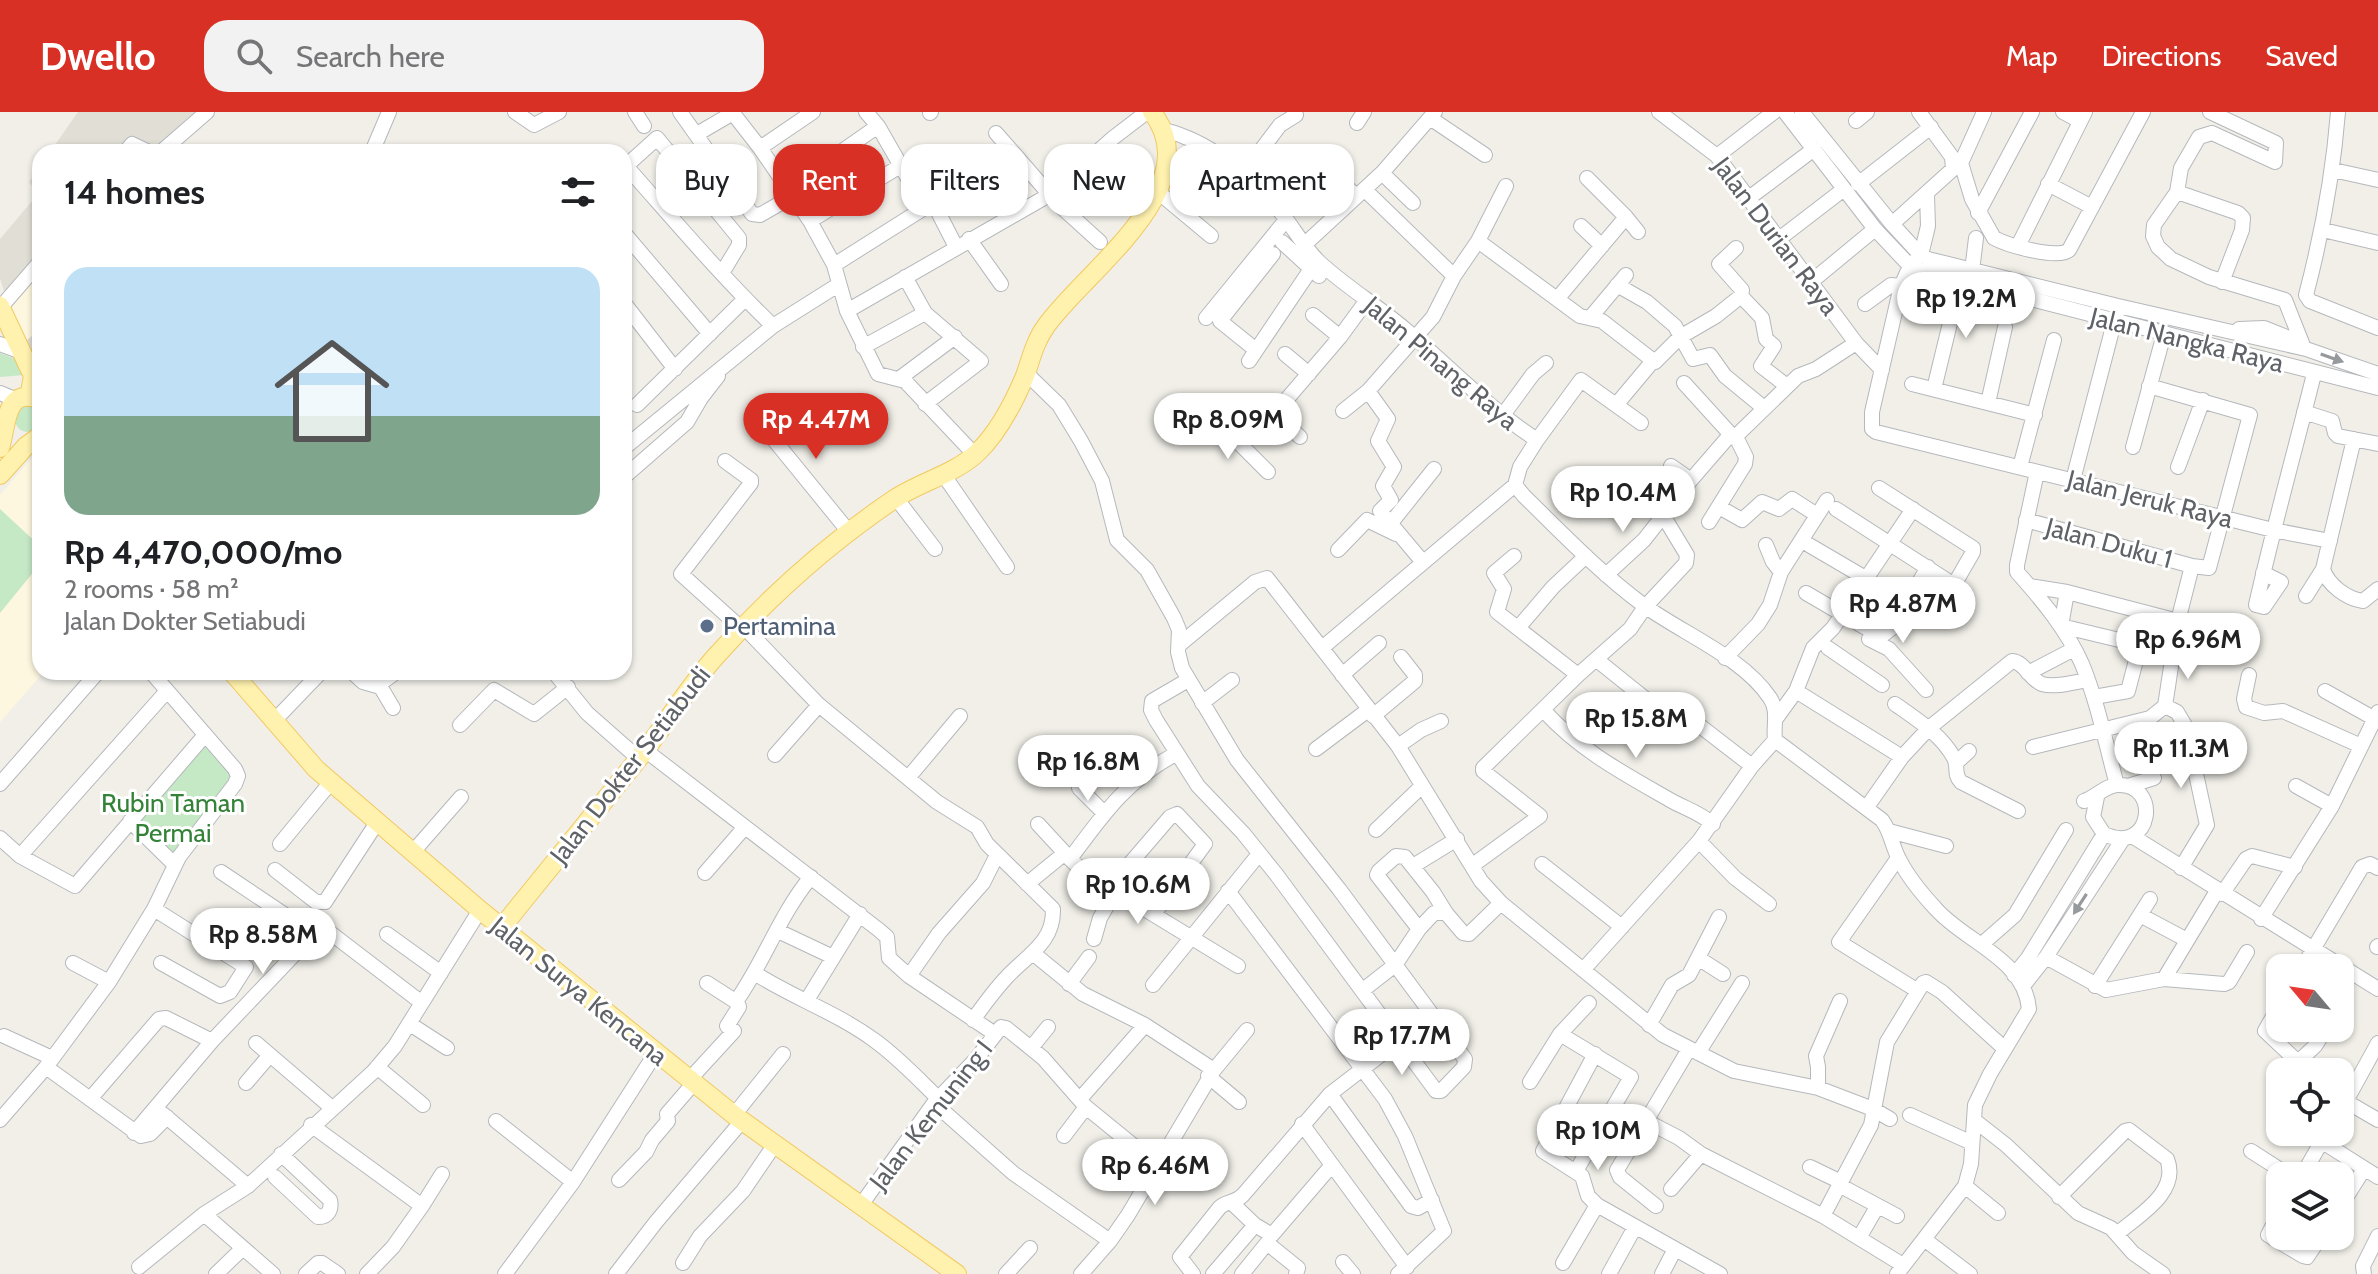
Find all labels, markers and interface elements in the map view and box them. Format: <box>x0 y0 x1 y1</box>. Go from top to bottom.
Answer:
search box <box>204 20 764 92</box>
text: Dwello <box>40 33 156 80</box>
icon: search <box>232 34 276 78</box>
text: Search here <box>296 38 445 75</box>
text: Map <box>2006 39 2058 73</box>
text: Directions <box>2102 39 2221 73</box>
text: Saved <box>2265 39 2338 73</box>
chip: Buy <box>656 144 757 216</box>
chip: Rent <box>773 144 885 216</box>
chip: Filters <box>901 144 1028 216</box>
chip: New <box>1044 144 1154 216</box>
chip: Apartment <box>1170 144 1354 216</box>
street label: Jalan Durian Raya <box>1706 150 1846 322</box>
icon: filters <box>556 170 600 214</box>
text: 14 homes <box>64 171 205 213</box>
pin: Rp 19.2M <box>1883 272 2049 340</box>
text: Rp 19.2M <box>1915 282 2017 314</box>
street label: Jalan Pinang Raya <box>1357 289 1525 437</box>
street label: Jalan Nangka Raya <box>2086 300 2288 380</box>
icon: home <box>260 319 404 463</box>
one-way arrow <box>2320 353 2344 365</box>
pin: Rp 4.47M <box>733 393 899 461</box>
pin: Rp 8.09M <box>1145 393 1311 461</box>
text: Rp 4.47M <box>761 403 871 435</box>
text: Rp 8.09M <box>1172 403 1284 435</box>
street label: Jalan Jeruk Raya <box>2063 463 2237 535</box>
pin: Rp 10.4M <box>1540 466 1706 534</box>
text: Rp 10.4M <box>1569 476 1677 508</box>
street label: Jalan Duku 1 <box>2041 510 2176 575</box>
text: Rp 4,470,000/mo <box>64 531 342 573</box>
text: 2 rooms · 58 m² <box>64 573 239 605</box>
pin: Rp 4.87M <box>1820 577 1986 645</box>
text: Rp 4.87M <box>1849 587 1957 619</box>
text: Jalan Dokter Setiabudi <box>64 605 306 637</box>
place label: Pertamina <box>723 610 836 642</box>
pin: Rp 6.96M <box>2105 613 2271 681</box>
marker: Pertamina <box>698 617 716 635</box>
text: Rp 6.96M <box>2134 623 2242 655</box>
street label: Jalan Dokter Setiabudi <box>542 660 717 871</box>
pin: Rp 15.8M <box>1553 692 1719 760</box>
text: Rp 15.8M <box>1584 702 1688 734</box>
pin: Rp 11.3M <box>2098 722 2264 790</box>
text: Rp 11.3M <box>2132 732 2230 764</box>
pin: Rp 16.8M <box>1005 735 1171 803</box>
text: Rp 16.8M <box>1036 745 1140 777</box>
park label: Rubin Taman Permai <box>101 787 245 849</box>
pin: Rp 10.6M <box>1055 858 1221 926</box>
text: Rp 10.6M <box>1085 868 1191 900</box>
one-way arrow <box>2073 893 2087 915</box>
pin: Rp 8.58M <box>180 908 346 976</box>
street label: Jalan Surya Kencana <box>483 909 675 1073</box>
text: Rp 8.58M <box>208 918 318 950</box>
north arrow <box>2266 954 2354 1042</box>
map controls <box>2266 954 2354 1250</box>
pin: Rp 17.7M <box>1319 1009 1485 1077</box>
text: Rp 17.7M <box>1353 1019 1451 1051</box>
street label: Jalan Kemuning I <box>862 1034 999 1197</box>
button: locate <box>2266 1058 2354 1146</box>
pin: Rp 10M <box>1533 1104 1663 1172</box>
text: Rp 10M <box>1555 1114 1641 1146</box>
pin: Rp 6.46M <box>1072 1139 1238 1207</box>
text: Rp 6.46M <box>1100 1149 1210 1181</box>
button: layers <box>2266 1162 2354 1250</box>

